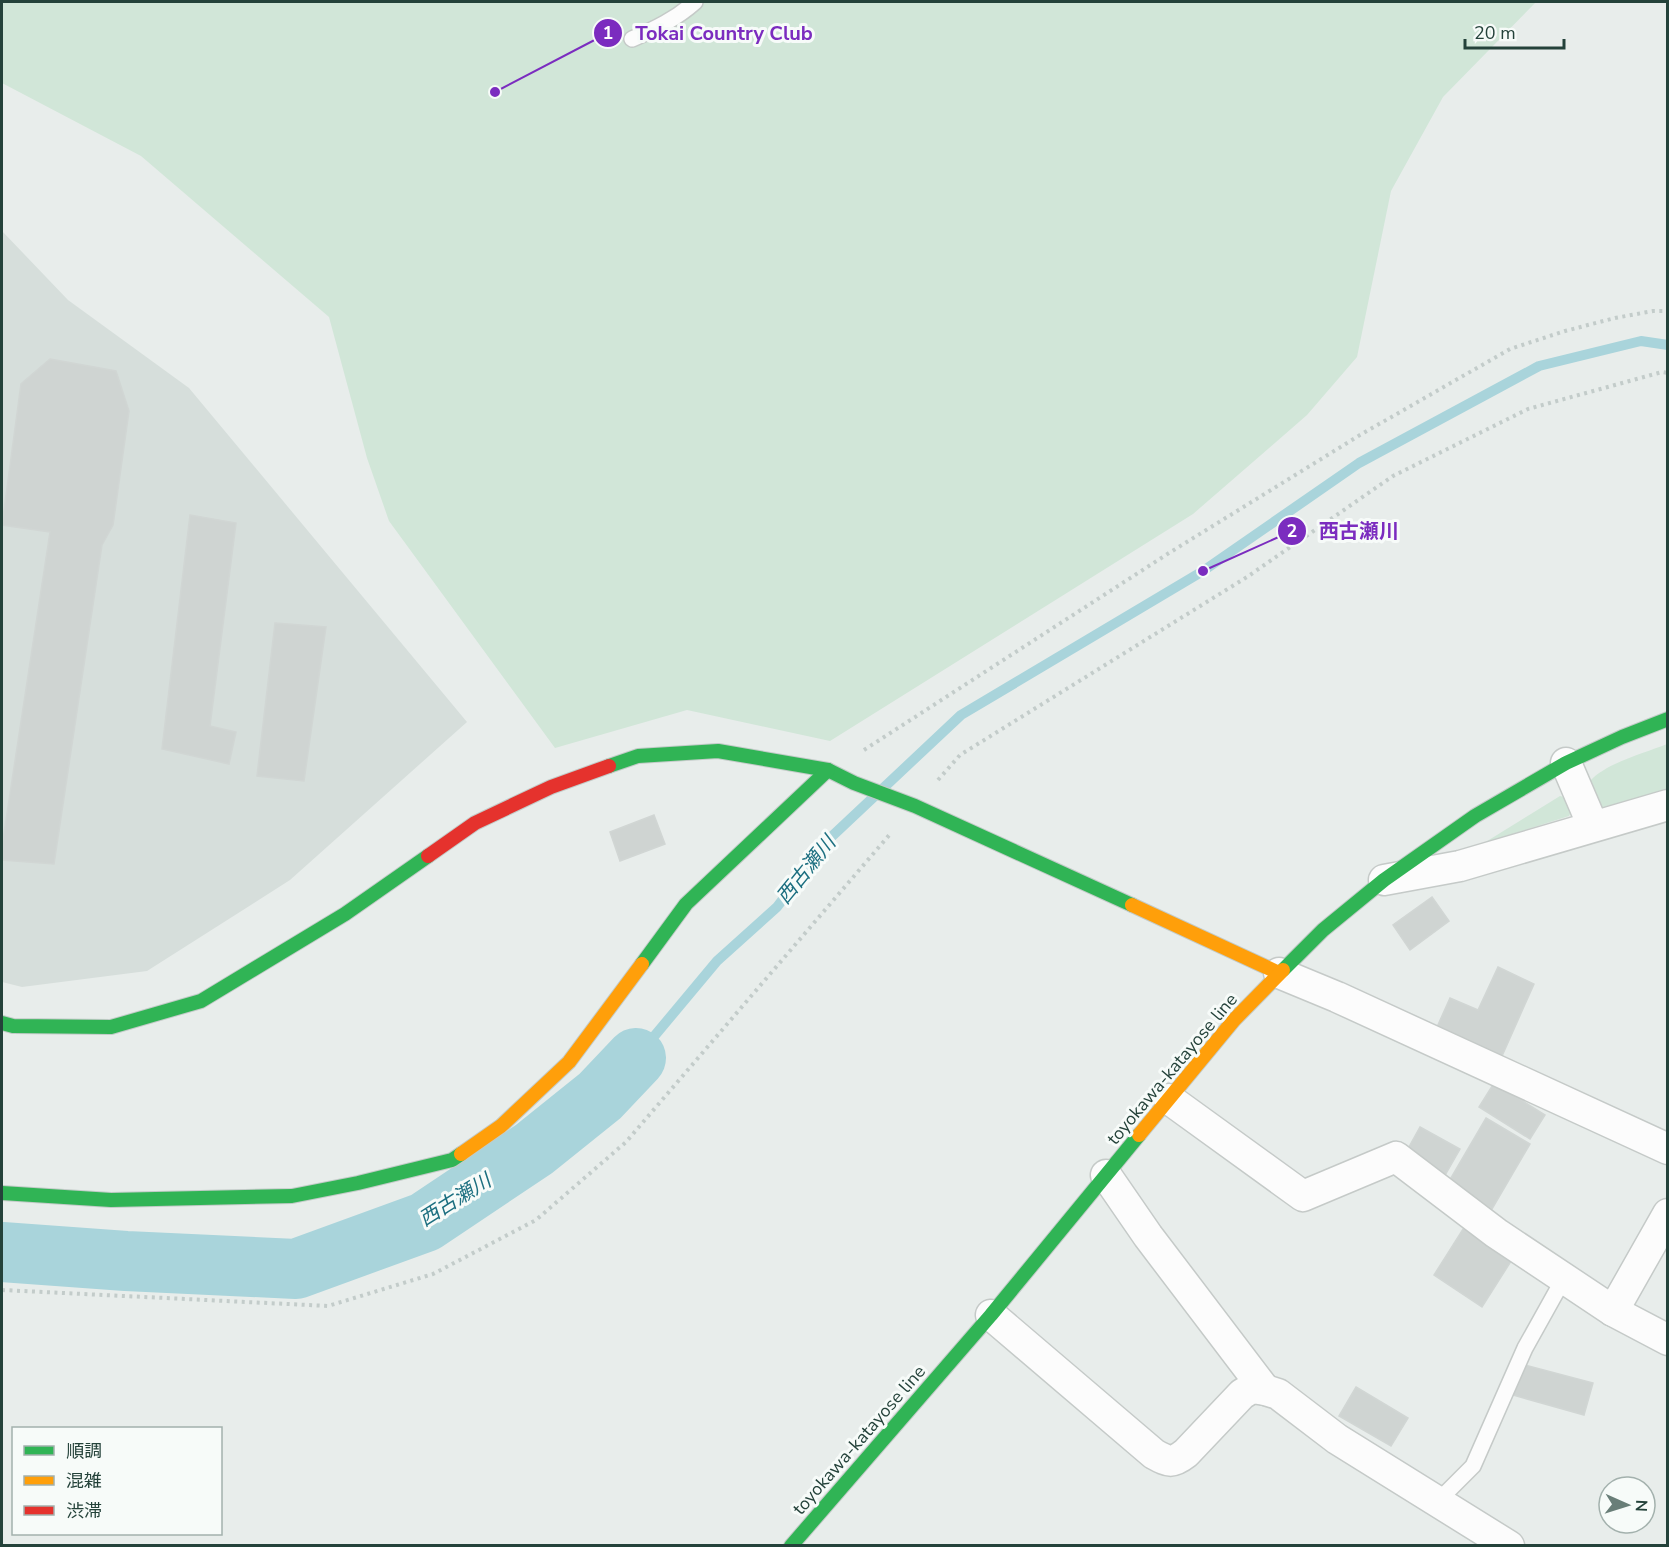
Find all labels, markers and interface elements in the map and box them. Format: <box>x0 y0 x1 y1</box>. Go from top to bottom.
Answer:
scale bar <box>1465 12 1564 50</box>
callout: Tokai Country Club <box>593 14 825 52</box>
text: Tokai Country Club <box>635 20 813 47</box>
text: 1 <box>603 21 613 45</box>
text: 20 m <box>1474 21 1516 45</box>
callout: 西古瀬川 <box>1277 512 1411 550</box>
text: 西古瀬川 <box>1319 518 1399 545</box>
text: 2 <box>1287 519 1297 543</box>
water label: 西古瀬川 <box>770 829 843 910</box>
street label: toyokawa-katayose line <box>1101 988 1243 1150</box>
water label: 西古瀬川 <box>414 1166 498 1233</box>
street label: toyokawa-katayose line <box>787 1360 931 1520</box>
legend <box>12 1427 222 1535</box>
text: 順調 <box>66 1439 102 1463</box>
text: 混雑 <box>66 1469 102 1493</box>
north arrow <box>1597 1475 1657 1535</box>
text: 渋滞 <box>66 1499 102 1523</box>
text: N <box>1630 1499 1652 1512</box>

